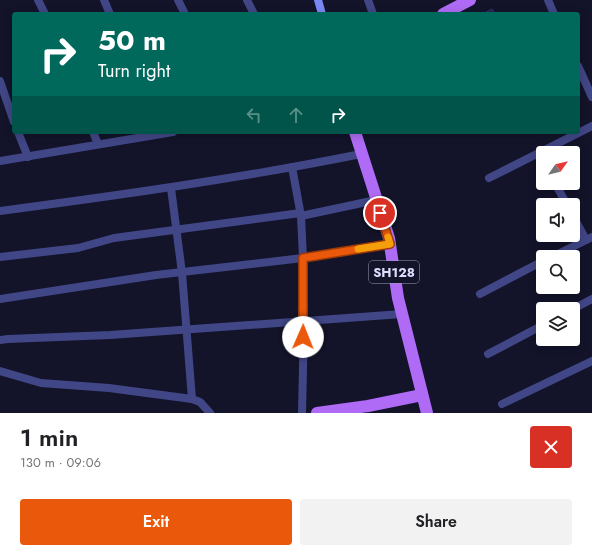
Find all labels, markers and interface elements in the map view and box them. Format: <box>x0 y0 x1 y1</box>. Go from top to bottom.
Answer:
text: 50 m <box>98 20 166 61</box>
icon: right <box>32 28 84 80</box>
text: Turn right <box>98 58 170 84</box>
icon: left <box>243 104 265 126</box>
icon: ahead <box>285 104 307 126</box>
icon: right <box>327 104 349 126</box>
north arrow <box>536 146 580 190</box>
map controls <box>536 146 580 346</box>
pin <box>363 196 397 230</box>
button: sound <box>536 198 580 242</box>
icon: arrive <box>369 202 391 224</box>
button: search <box>536 250 580 294</box>
road number: SH128 <box>369 261 419 283</box>
button: layers <box>536 302 580 346</box>
position arrow <box>282 316 324 358</box>
text: 1 min <box>20 420 78 455</box>
button: close <box>530 426 572 468</box>
text: 130 m · 09:06 <box>20 453 101 472</box>
button: Exit <box>20 499 292 545</box>
button: Share <box>300 499 572 545</box>

